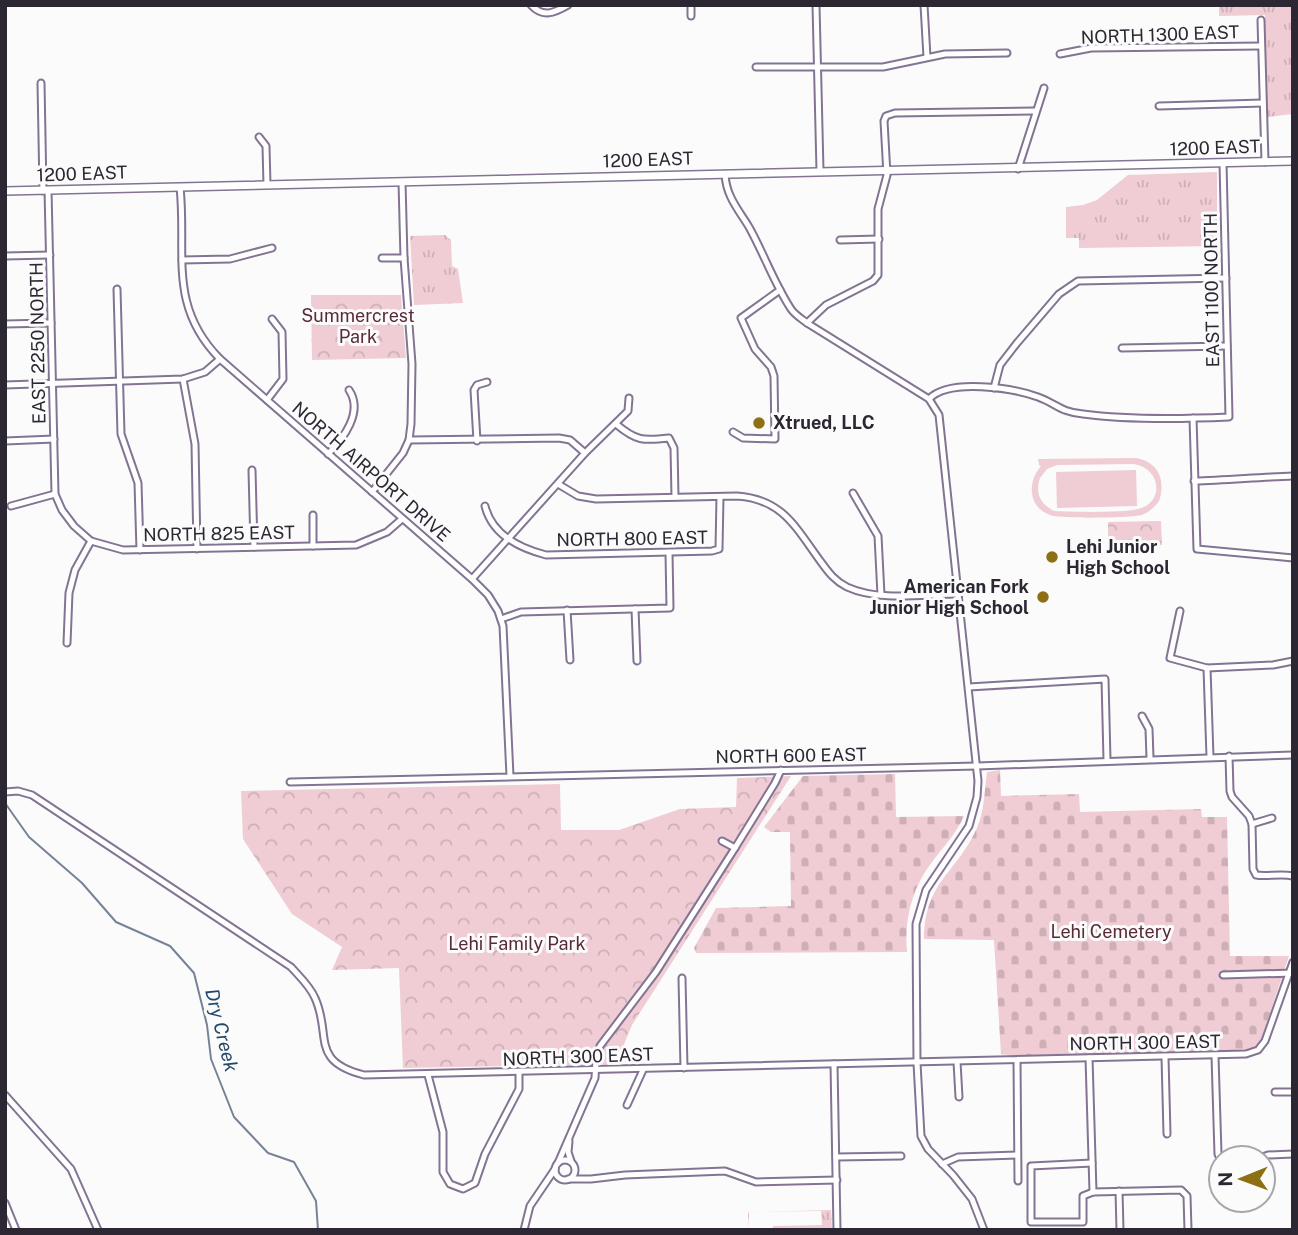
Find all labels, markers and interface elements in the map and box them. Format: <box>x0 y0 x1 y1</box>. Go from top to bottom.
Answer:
street label: NORTH 1300 EAST <box>1080 21 1240 48</box>
street label: 1200 EAST <box>1169 135 1261 160</box>
street label: 1200 EAST <box>602 147 694 172</box>
street label: 1200 EAST <box>36 161 128 186</box>
street label: EAST 1100 NORTH <box>1200 213 1223 367</box>
street label: EAST 2250 NORTH <box>26 262 49 424</box>
park label: Summercrest Park <box>301 305 415 347</box>
street label: NORTH AIRPORT DRIVE <box>288 397 455 546</box>
place label: Xtrued, LLC <box>773 412 875 433</box>
marker: Xtrued, LLC <box>751 415 767 431</box>
street label: NORTH 825 EAST <box>143 522 295 545</box>
street label: NORTH 800 EAST <box>556 527 708 550</box>
place label: Lehi Junior High School <box>1066 536 1170 578</box>
marker: Lehi Junior High School <box>1044 549 1060 565</box>
place label: American Fork Junior High School <box>870 576 1030 618</box>
marker: American Fork Junior High School <box>1035 589 1051 605</box>
street label: NORTH 600 EAST <box>715 744 867 767</box>
park label: Lehi Cemetery <box>1050 921 1172 942</box>
park label: Lehi Family Park <box>448 933 586 954</box>
water label: Dry Creek <box>201 986 243 1075</box>
street label: NORTH 300 EAST <box>1069 1031 1221 1054</box>
street label: NORTH 300 EAST <box>502 1043 654 1070</box>
north arrow <box>1207 1144 1277 1214</box>
text: N <box>1214 1172 1236 1187</box>

